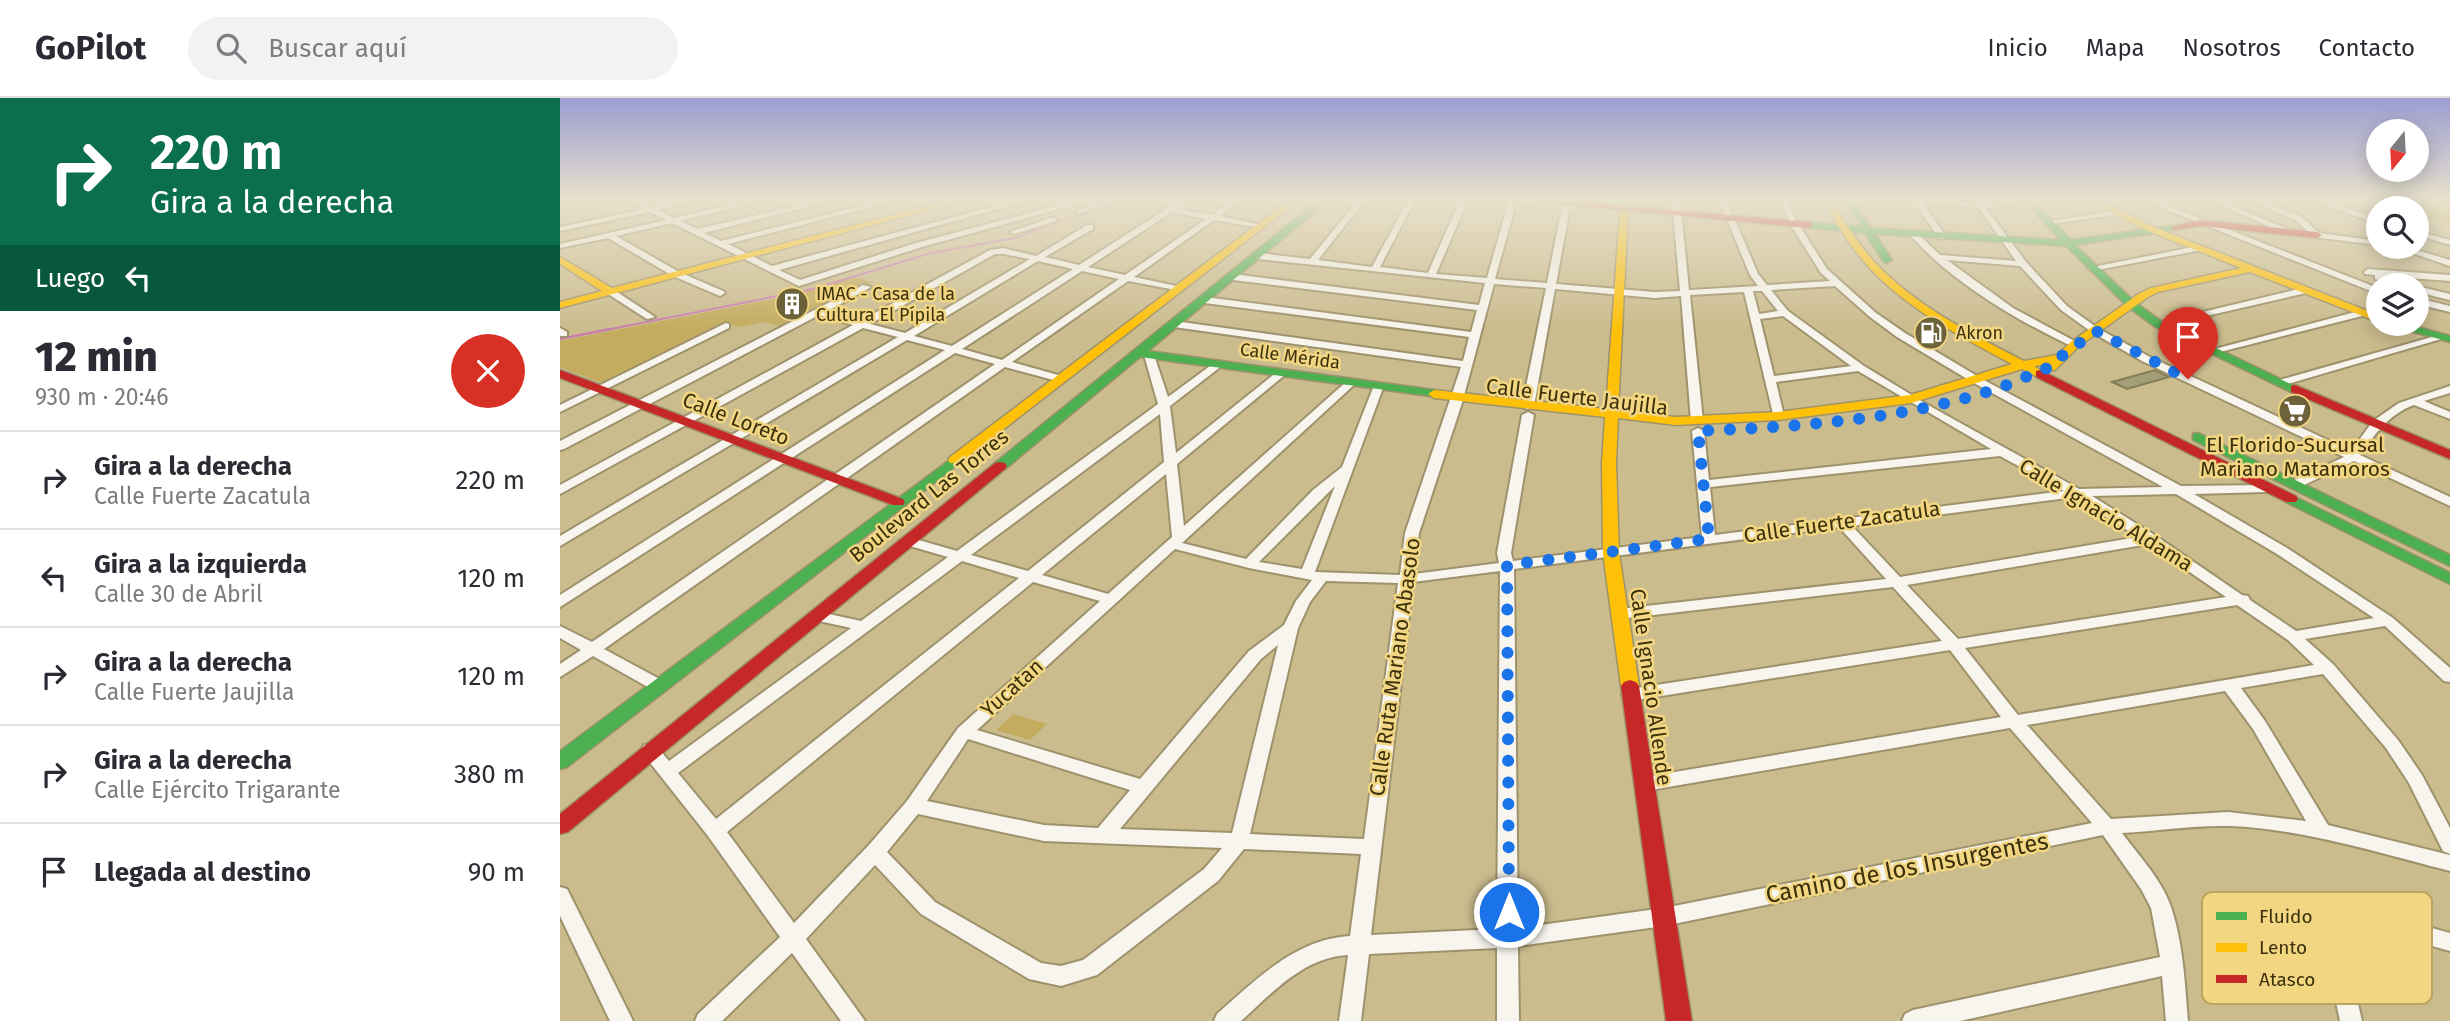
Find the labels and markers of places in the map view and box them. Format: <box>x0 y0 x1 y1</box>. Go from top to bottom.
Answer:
place label: IMAC - Casa de la Cultura El Pípila <box>816 283 955 326</box>
building icon: IMAC - Casa de la Cultura El Pípila <box>773 285 811 323</box>
pin <box>2158 307 2218 379</box>
fuel station icon: Akron <box>1912 314 1950 352</box>
place label: Akron <box>1956 322 2003 344</box>
supermarket icon: El Florido-Sucursal Mariano Matamoros <box>2276 392 2314 430</box>
place label: El Florido-Sucursal Mariano Matamoros <box>2200 432 2390 482</box>

